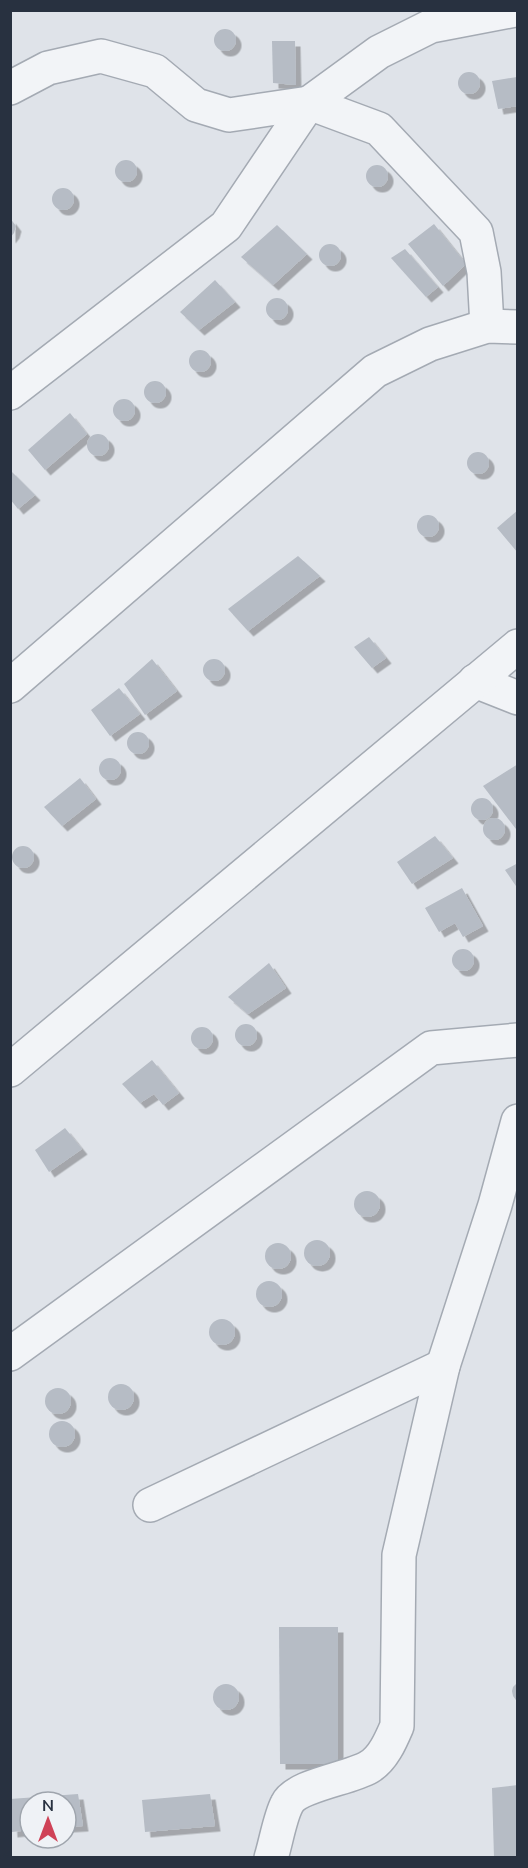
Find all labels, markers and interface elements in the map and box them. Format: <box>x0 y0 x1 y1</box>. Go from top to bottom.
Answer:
north arrow <box>18 1790 78 1850</box>
text: N <box>42 1795 54 1817</box>

